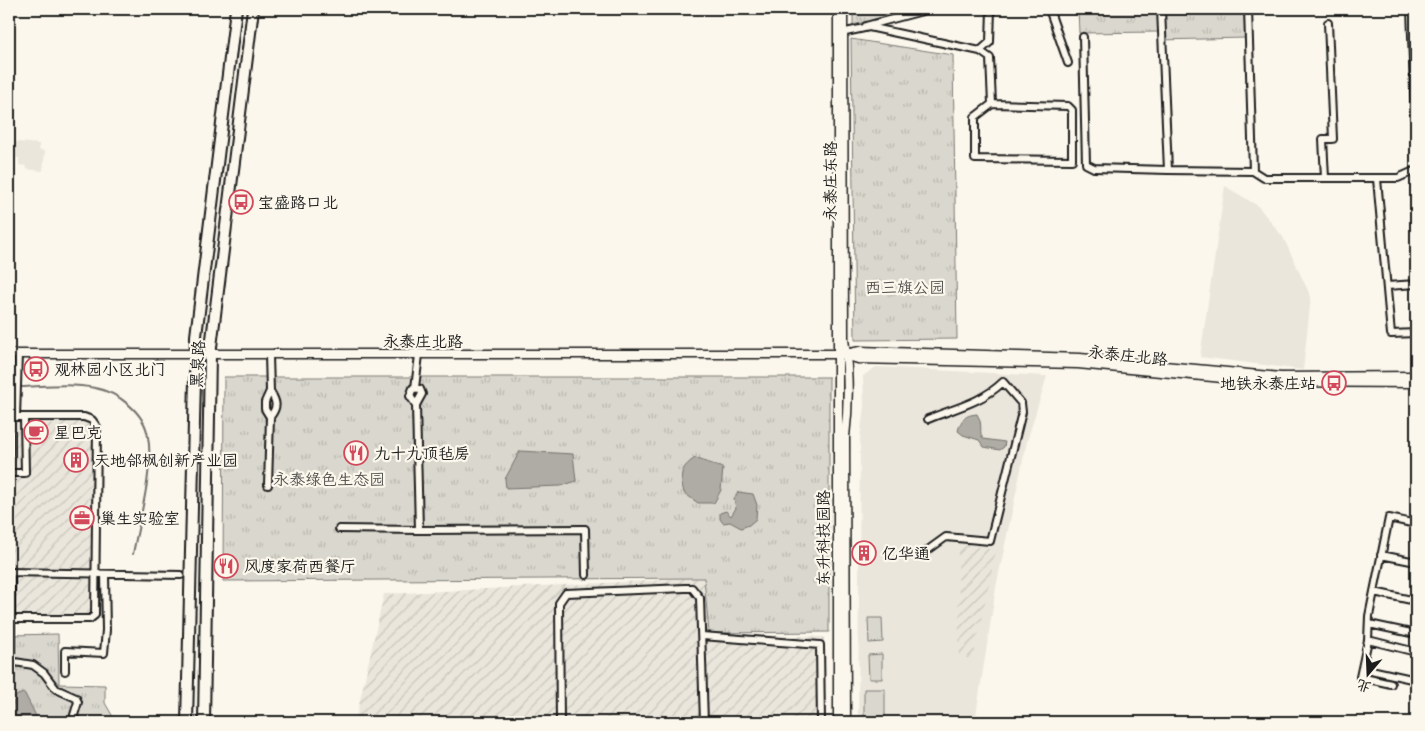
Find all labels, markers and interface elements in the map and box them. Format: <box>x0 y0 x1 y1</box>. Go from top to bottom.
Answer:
street label: 永泰庄东路 <box>822 141 843 221</box>
bus stop icon: 宝盛路口北 <box>228 189 254 215</box>
place label: 宝盛路口北 <box>258 194 338 215</box>
park label: 西三旗公园 <box>865 280 945 300</box>
street label: 永泰庄北路 <box>383 333 463 354</box>
street label: 黑泉路 <box>188 340 211 389</box>
street label: 永泰庄北路 <box>1087 343 1169 372</box>
bus stop icon: 观林园小区北门 <box>23 356 49 382</box>
place label: 观林园小区北门 <box>54 361 166 382</box>
bus stop icon: 地铁永泰庄站 <box>1321 370 1347 396</box>
place label: 地铁永泰庄站 <box>1220 375 1316 396</box>
cafe icon: 星巴克 <box>23 419 49 445</box>
place label: 星巴克 <box>54 425 102 445</box>
restaurant icon: 九十九顶毡房 <box>343 440 369 466</box>
place label: 九十九顶毡房 <box>374 446 470 466</box>
building icon: 天地邻枫创新产业园 <box>63 447 89 473</box>
place label: 天地邻枫创新产业园 <box>94 453 238 473</box>
park label: 永泰绿色生态园 <box>273 471 385 492</box>
street label: 东升科技园路 <box>815 490 836 586</box>
office icon: 巢生实验室 <box>69 505 95 531</box>
place label: 巢生实验室 <box>100 510 180 531</box>
building icon: 亿华通 <box>851 540 877 566</box>
place label: 亿华通 <box>882 545 930 566</box>
restaurant icon: 风度家荷西餐厅 <box>213 553 239 579</box>
place label: 风度家荷西餐厅 <box>244 558 356 579</box>
north arrow <box>1342 648 1392 698</box>
text: 北 <box>1355 674 1374 694</box>

